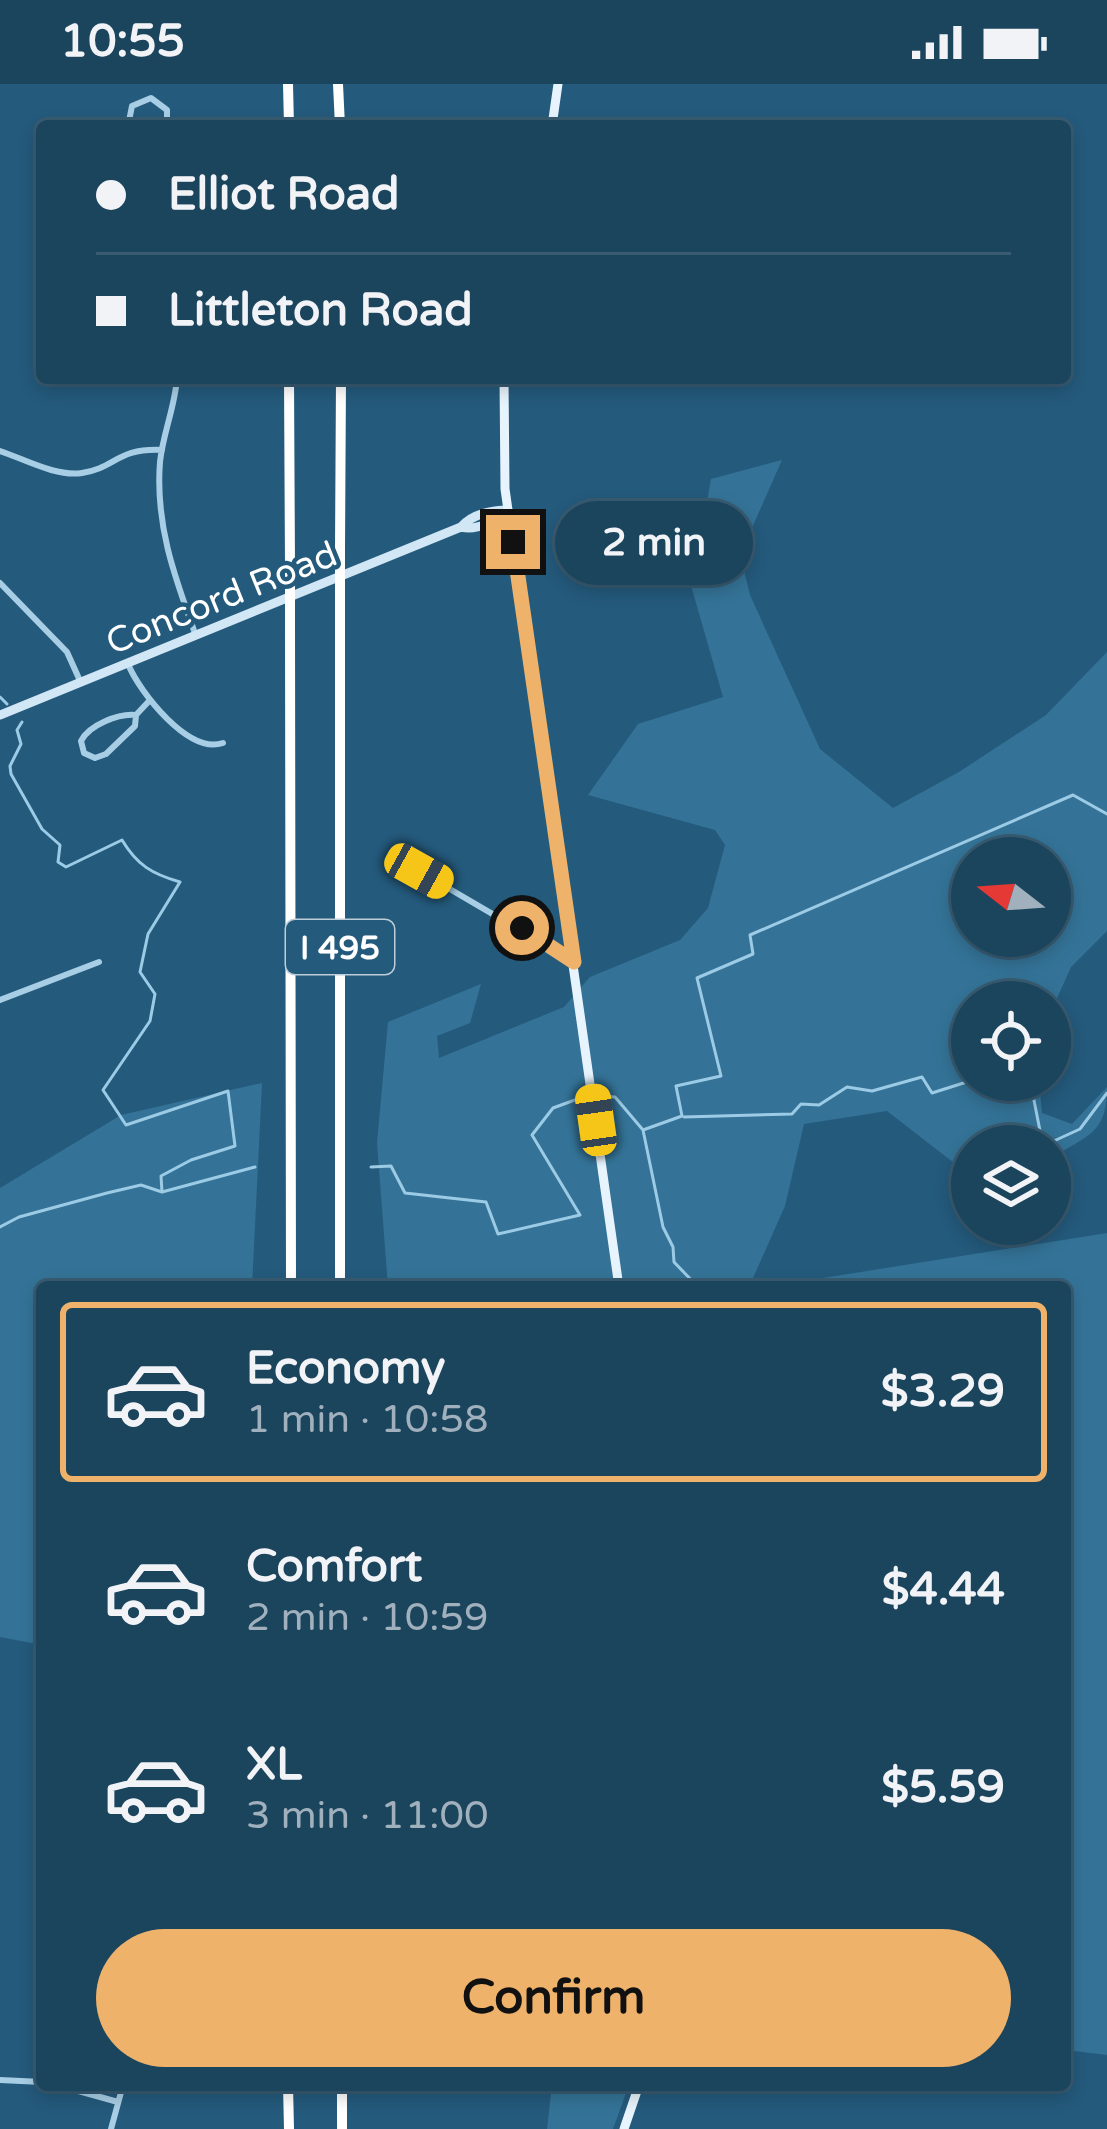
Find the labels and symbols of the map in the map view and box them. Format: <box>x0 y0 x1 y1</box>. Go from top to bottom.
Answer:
callout: 2 min <box>555 500 753 584</box>
route end <box>486 515 540 569</box>
street label: Concord Road <box>100 533 343 664</box>
north arrow <box>951 837 1071 957</box>
car <box>379 838 459 904</box>
route start <box>495 901 549 955</box>
road number: I 495 <box>286 920 394 974</box>
car <box>573 1082 619 1158</box>

